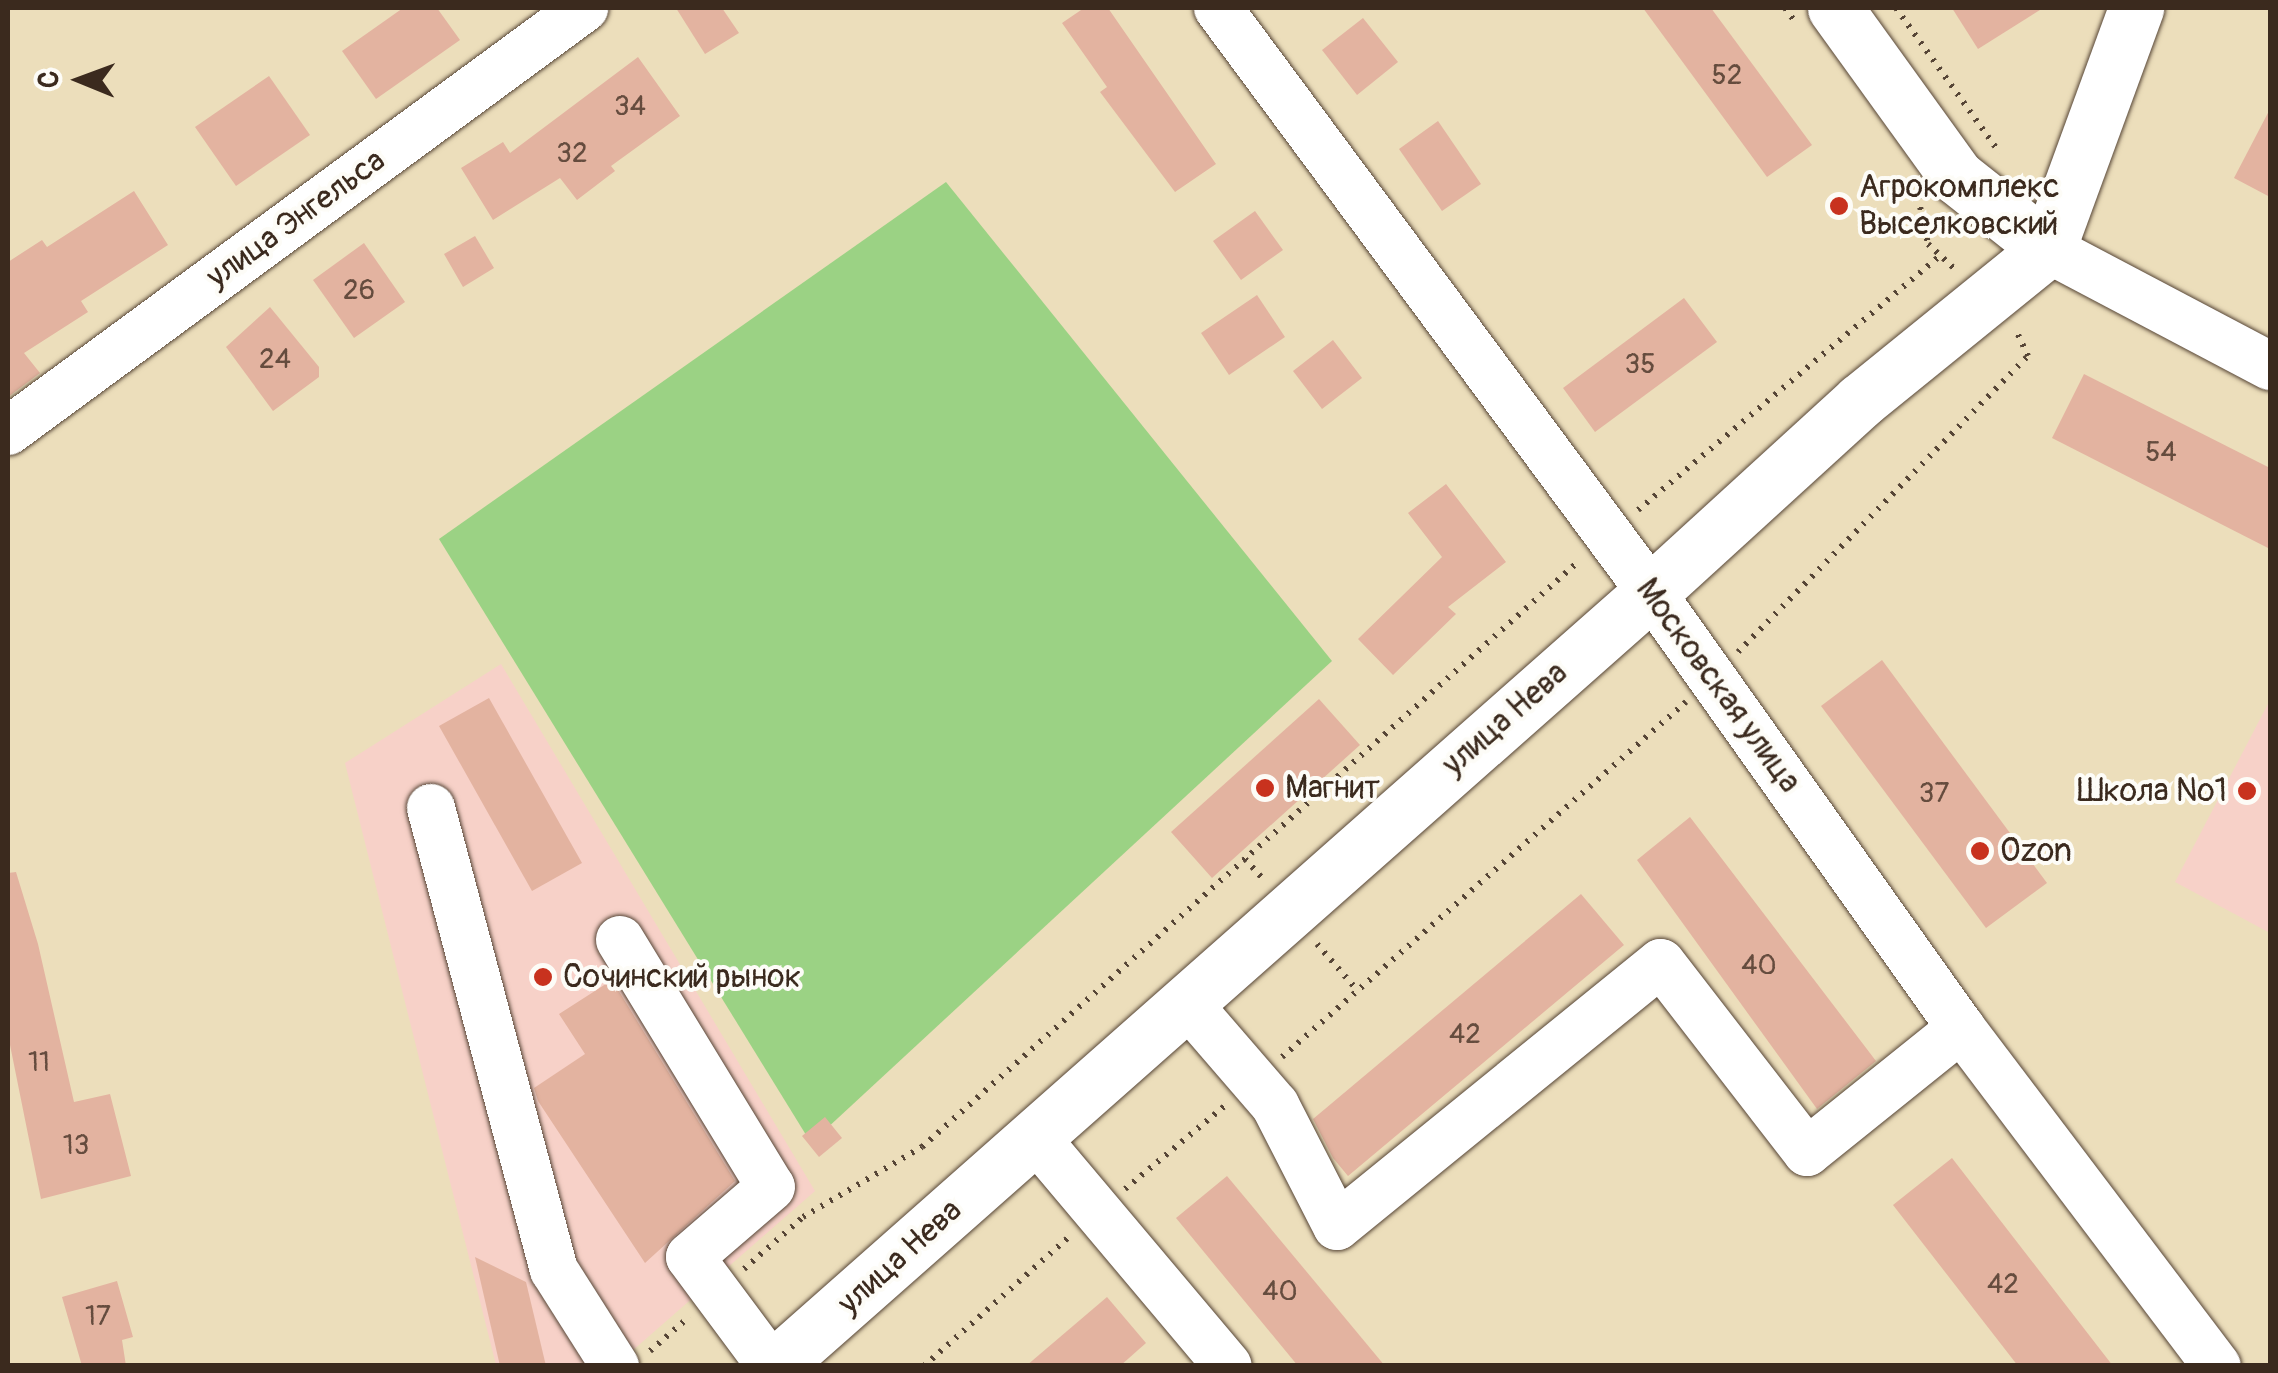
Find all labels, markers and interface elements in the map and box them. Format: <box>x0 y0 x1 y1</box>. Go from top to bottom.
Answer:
north arrow <box>30 30 130 130</box>
house number: 52 <box>1712 59 1742 93</box>
text: С <box>32 71 67 88</box>
house number: 34 <box>614 90 646 124</box>
house number: 32 <box>556 137 588 171</box>
street label: улица Энгельса <box>199 141 393 297</box>
place label: Агрокомплекс Выселковский <box>1859 169 2059 244</box>
marker: Агрокомплекс Выселковский <box>1828 195 1850 217</box>
house number: 26 <box>343 274 375 308</box>
house number: 24 <box>259 343 291 377</box>
house number: 35 <box>1625 348 1655 382</box>
house number: 54 <box>2145 436 2177 470</box>
street label: Московская улица <box>1627 571 1809 801</box>
street label: улица Нева <box>1435 654 1575 784</box>
place label: Магнит <box>1285 769 1380 807</box>
place label: Школа №1 <box>2077 772 2227 810</box>
marker: Магнит <box>1254 777 1276 799</box>
house number: 37 <box>1919 777 1949 811</box>
marker: Школа №1 <box>2236 780 2258 802</box>
place label: Ozon <box>2000 832 2072 870</box>
marker: Ozon <box>1969 840 1991 862</box>
house number: 40 <box>1741 949 1777 983</box>
place label: Сочинский рынок <box>563 958 801 996</box>
marker: Сочинский рынок <box>532 966 554 988</box>
house number: 42 <box>1449 1018 1481 1052</box>
house number: 11 <box>28 1046 50 1080</box>
house number: 13 <box>63 1129 89 1163</box>
street label: улица Нева <box>830 1191 970 1323</box>
house number: 42 <box>1987 1268 2019 1302</box>
house number: 40 <box>1262 1275 1298 1309</box>
house number: 17 <box>85 1300 111 1334</box>

